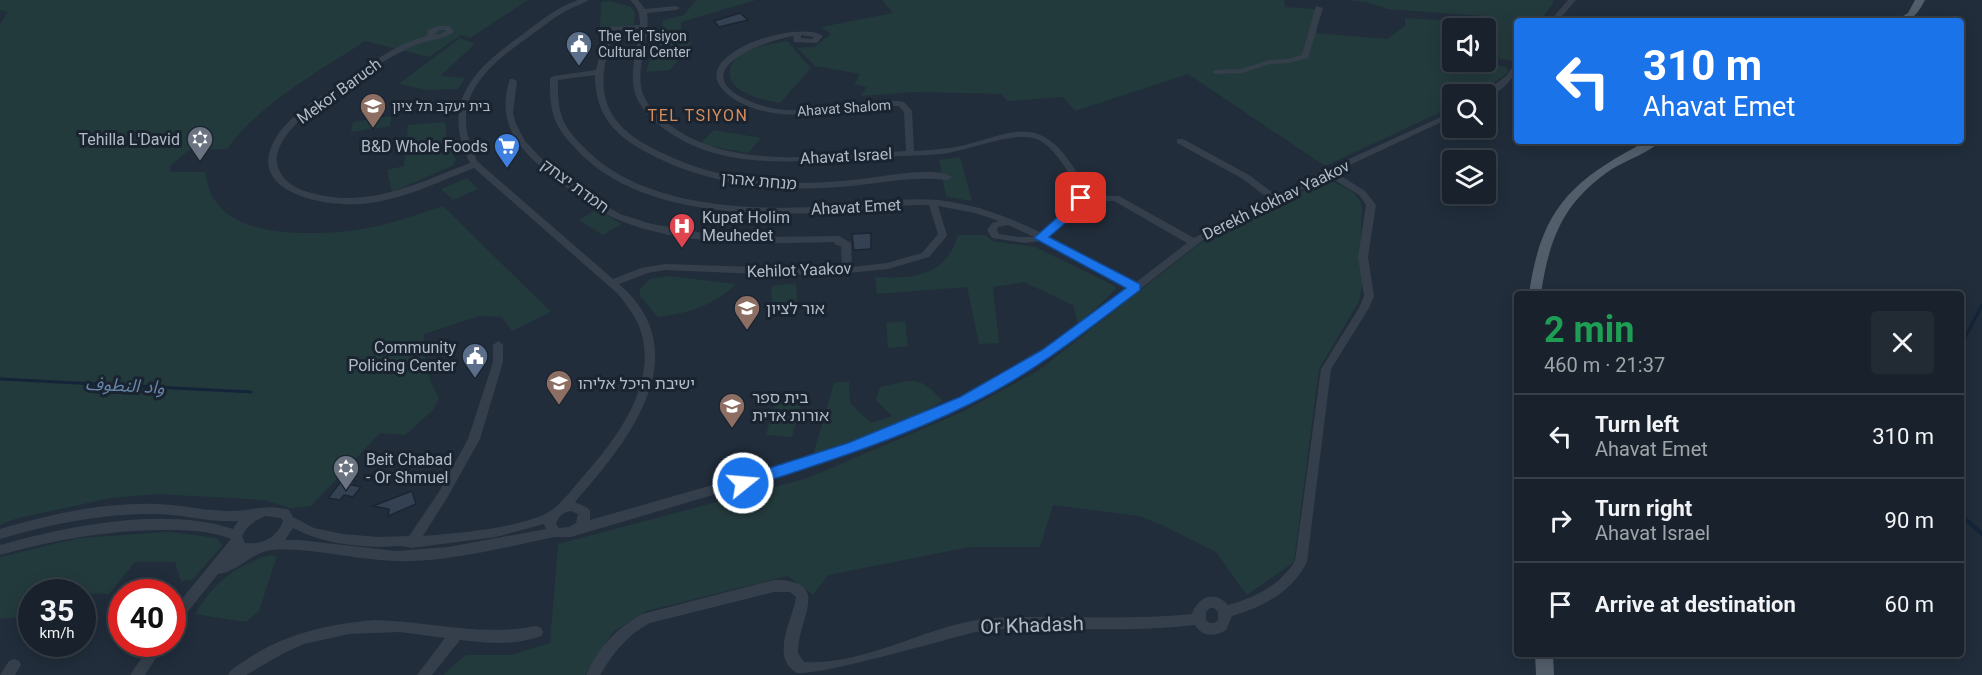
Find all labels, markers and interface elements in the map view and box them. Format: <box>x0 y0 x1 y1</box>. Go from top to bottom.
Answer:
map controls <box>1442 18 1496 204</box>
button: sound <box>1442 18 1496 72</box>
place label: The Tel Tsiyon Cultural Center <box>598 28 691 60</box>
public building icon: The Tel Tsiyon Cultural Center <box>564 29 594 67</box>
text: 310 m <box>1643 41 1762 90</box>
icon: left <box>1544 42 1622 120</box>
street label: Mekor Baruch <box>293 54 385 128</box>
button: search <box>1442 84 1496 138</box>
school or university icon: בית יעקב תל ציון <box>358 91 388 129</box>
text: Ahavat Emet <box>1643 91 1795 123</box>
street label: Ahavat Shalom <box>797 97 891 119</box>
place label: בית יעקב תל ציון <box>392 98 490 114</box>
district label: TEL TSIYON <box>648 106 748 125</box>
synagogue icon: Tehilla L'David <box>185 124 215 162</box>
place label: Tehilla L'David <box>78 130 180 149</box>
supermarket icon: B&D Whole Foods <box>492 131 522 169</box>
place label: B&D Whole Foods <box>361 137 488 156</box>
street label: Ahavat Israel <box>799 144 893 168</box>
button: layers <box>1442 150 1496 204</box>
street label: חמדת יצחק <box>537 155 613 217</box>
street label: Derekh Kokhav Yaakov <box>1199 156 1353 244</box>
street label: מנחת אהרן <box>720 168 798 194</box>
pin <box>1055 172 1106 223</box>
icon: arrive <box>1064 181 1097 214</box>
street label: Ahavat Emet <box>810 195 902 219</box>
place label: Kupat Holim Meuhedet <box>702 208 790 245</box>
hospital icon: Kupat Holim Meuhedet <box>667 211 697 249</box>
street label: Kehilot Yaakov <box>746 259 852 281</box>
school or university icon: אור לציון <box>732 293 762 331</box>
place label: אור לציון <box>766 299 825 318</box>
text: 2 min <box>1544 309 1635 351</box>
button: close <box>1871 311 1934 374</box>
place label: Community Policing Center <box>348 338 457 375</box>
public building icon: Community Policing Center <box>460 341 490 379</box>
text: 460 m · 21:37 <box>1544 353 1665 377</box>
school or university icon: ישיבת היכל אליהו <box>544 368 574 406</box>
water label: واد النطوف <box>85 372 165 399</box>
place label: ישיבת היכל אליהו <box>578 374 695 393</box>
place label: בית ספר אורות אדית <box>752 388 829 425</box>
school or university icon: בית ספר אורות אדית <box>717 391 747 429</box>
text: Turn left <box>1595 412 1679 437</box>
icon: left <box>1544 420 1577 453</box>
text: 310 m <box>1872 424 1934 449</box>
text: Ahavat Emet <box>1595 437 1708 461</box>
place label: Beit Chabad - Or Shmuel <box>366 450 452 487</box>
position arrow <box>711 451 775 515</box>
synagogue icon: Beit Chabad - Or Shmuel <box>331 453 361 491</box>
text: Turn right <box>1595 496 1692 521</box>
icon: right <box>1544 504 1577 537</box>
text: 90 m <box>1885 508 1934 533</box>
text: Ahavat Israel <box>1595 521 1710 545</box>
speed limit sign: 40 <box>108 579 186 657</box>
icon: arrive <box>1544 588 1577 621</box>
text: Arrive at destination <box>1595 592 1796 617</box>
text: 60 m <box>1885 592 1934 617</box>
text: 35 <box>40 593 74 628</box>
street label: Or Khadash <box>980 611 1084 639</box>
text: km/h <box>39 624 75 642</box>

